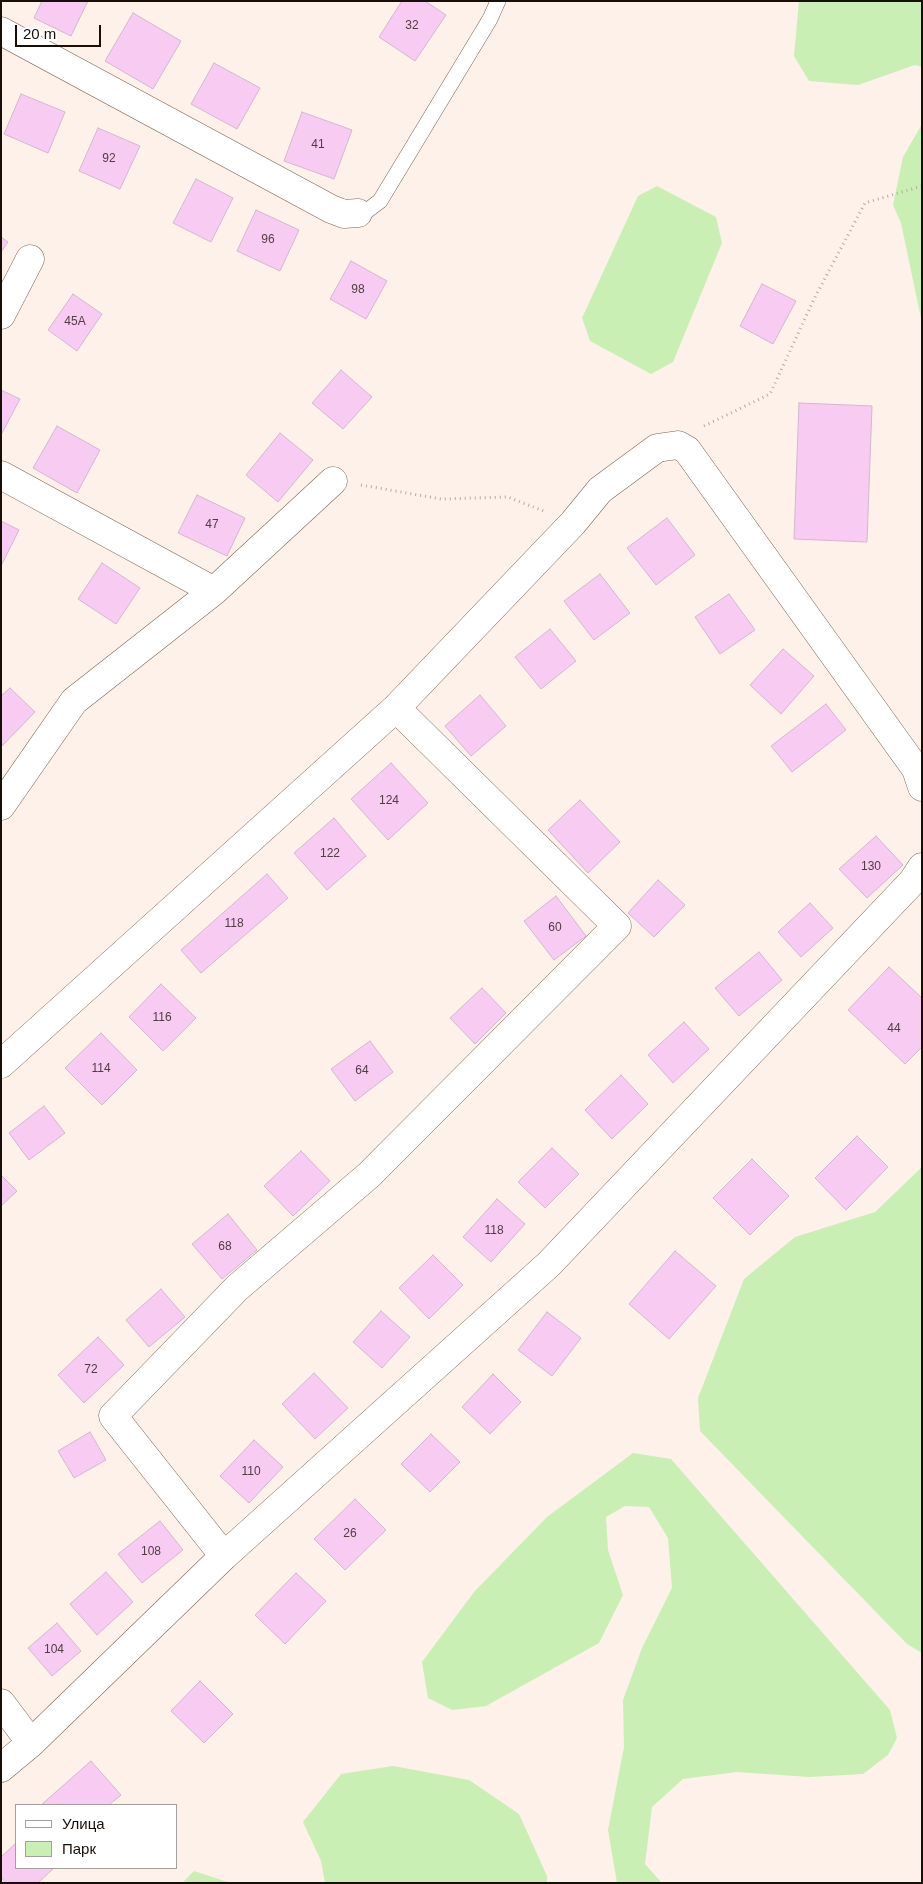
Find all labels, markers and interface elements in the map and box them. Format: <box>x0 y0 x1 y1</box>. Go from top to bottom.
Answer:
scale bar <box>18 15 104 47</box>
house number: 32 <box>405 19 419 33</box>
text: 20 m <box>23 25 56 42</box>
house number: 41 <box>311 138 325 152</box>
house number: 92 <box>102 152 116 166</box>
house number: 96 <box>261 233 275 247</box>
house number: 98 <box>351 283 365 297</box>
house number: 45А <box>64 315 86 329</box>
house number: 47 <box>205 518 219 532</box>
house number: 124 <box>379 794 399 808</box>
house number: 122 <box>320 847 340 861</box>
house number: 130 <box>861 860 881 874</box>
house number: 118 <box>224 917 244 931</box>
house number: 60 <box>548 921 562 935</box>
house number: 116 <box>152 1011 172 1025</box>
house number: 44 <box>887 1022 901 1036</box>
house number: 114 <box>91 1062 111 1076</box>
house number: 64 <box>355 1064 369 1078</box>
house number: 118 <box>484 1224 504 1238</box>
house number: 68 <box>218 1240 232 1254</box>
house number: 72 <box>84 1363 98 1377</box>
house number: 110 <box>241 1465 261 1479</box>
house number: 26 <box>343 1527 357 1541</box>
house number: 108 <box>141 1545 161 1559</box>
house number: 104 <box>44 1643 64 1657</box>
legend <box>15 1804 178 1869</box>
text: Улица <box>62 1815 105 1832</box>
text: Парк <box>62 1840 96 1857</box>

